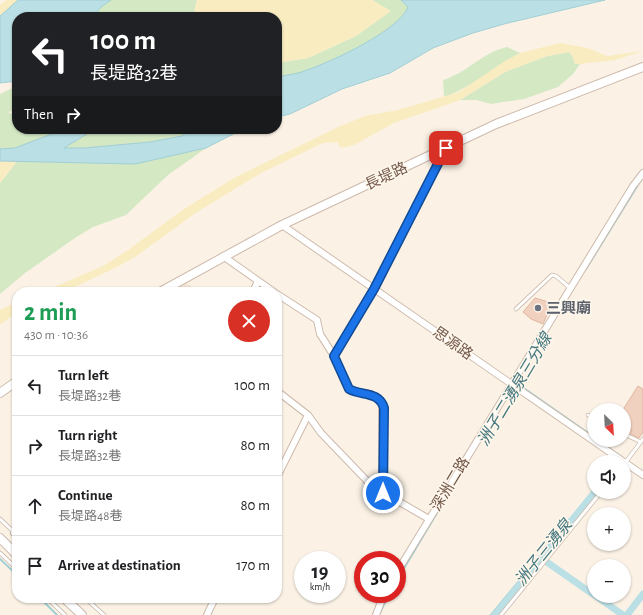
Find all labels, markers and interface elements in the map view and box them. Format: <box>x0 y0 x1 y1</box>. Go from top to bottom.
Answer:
text: 100 m <box>90 27 156 55</box>
icon: left <box>24 28 76 80</box>
text: 長堤路32巷 <box>90 65 178 83</box>
icon: right <box>62 104 84 126</box>
text: Then <box>24 107 54 122</box>
pin <box>429 131 463 165</box>
icon: arrive <box>435 137 457 159</box>
street label: 長堤路 <box>362 159 410 193</box>
button: close <box>228 300 270 342</box>
place label: 三興廟 <box>546 300 591 316</box>
text: 2 min <box>24 301 77 325</box>
marker: 三興廟 <box>533 303 543 313</box>
street label: 思源路 <box>430 324 476 362</box>
water label: 洲子二湧泉三分線 <box>474 328 556 449</box>
text: 430 m · 10:36 <box>24 329 88 342</box>
text: Turn left <box>58 368 109 383</box>
icon: left <box>24 375 46 397</box>
text: 100 m <box>235 378 270 393</box>
text: 長堤路32巷 <box>58 390 121 403</box>
north arrow <box>587 403 631 447</box>
map controls <box>587 403 631 603</box>
text: Turn right <box>58 428 117 443</box>
icon: right <box>24 435 46 457</box>
text: 80 m <box>240 438 270 453</box>
text: 長堤路32巷 <box>58 450 121 463</box>
street label: 深洲二路 <box>427 454 472 514</box>
button: sound <box>587 455 631 499</box>
position arrow <box>362 472 404 514</box>
text: Continue <box>58 488 113 503</box>
icon: ahead <box>24 495 46 517</box>
text: 80 m <box>240 498 270 513</box>
button: + <box>587 507 631 551</box>
text: 長堤路48巷 <box>58 510 122 523</box>
water label: 洲子三湧泉 <box>512 515 576 589</box>
speed limit sign: 30 <box>354 551 406 603</box>
icon: arrive <box>24 555 46 577</box>
text: Arrive at destination <box>58 558 181 573</box>
text: 170 m <box>236 558 270 573</box>
button: − <box>587 559 631 603</box>
text: 19 <box>312 562 328 582</box>
text: km/h <box>310 582 330 592</box>

